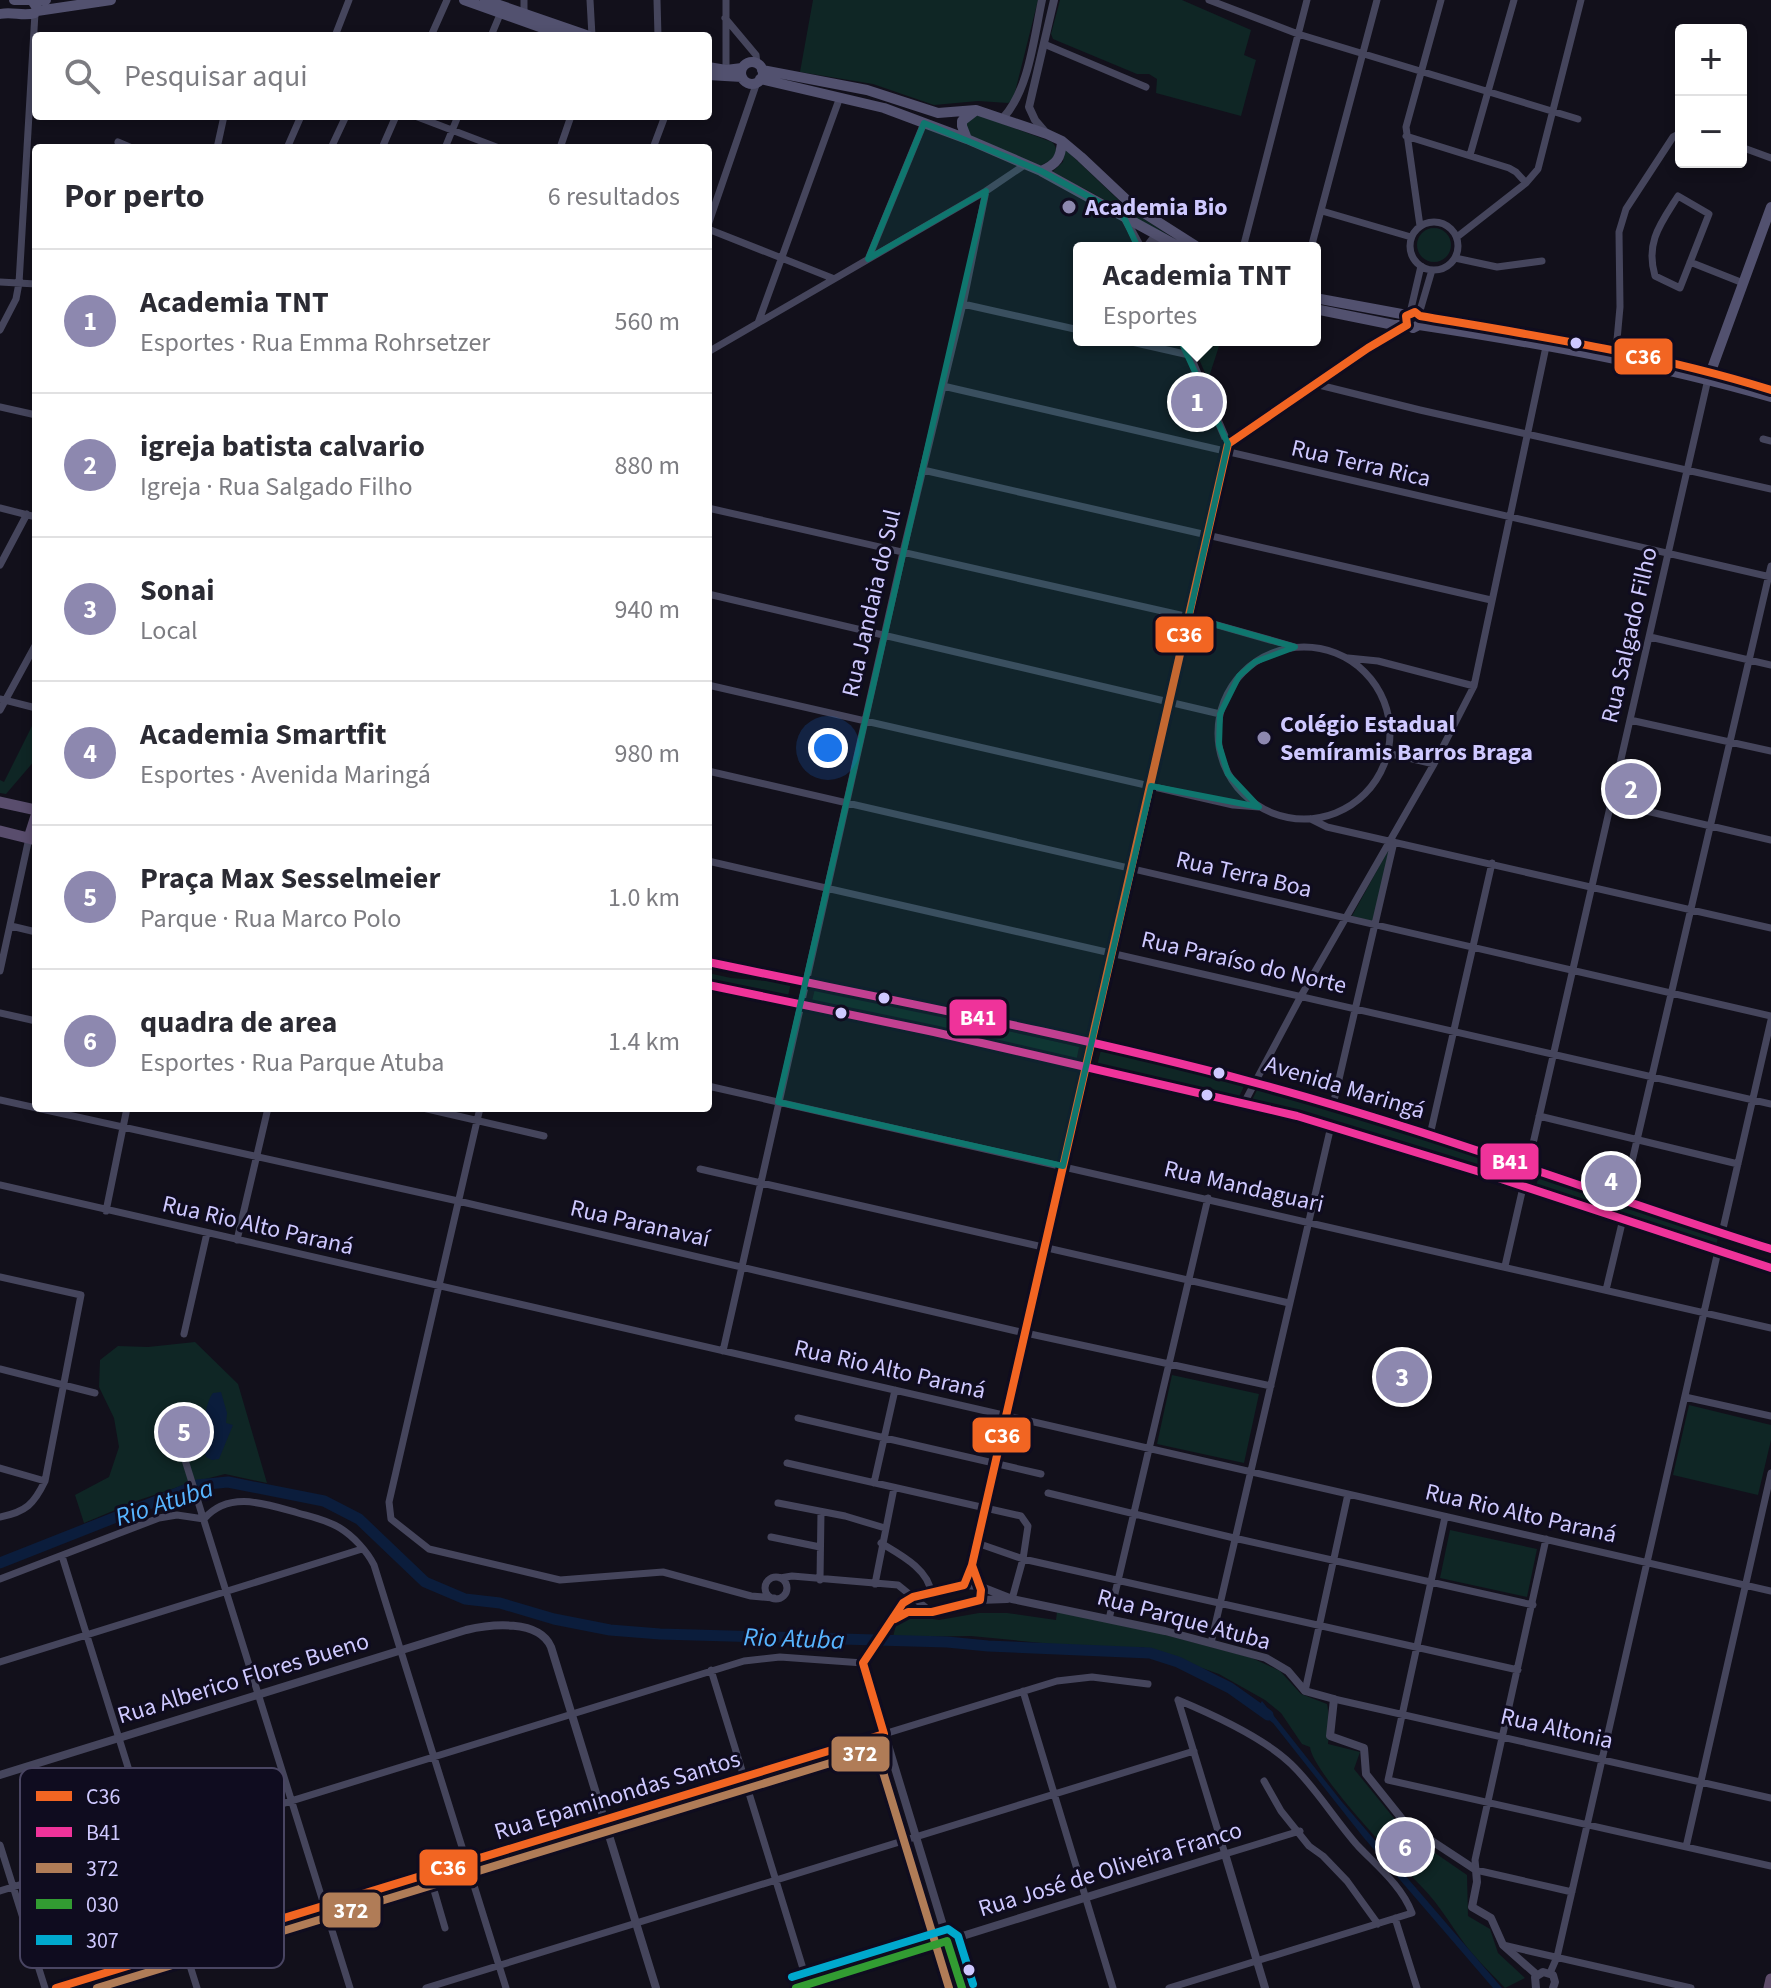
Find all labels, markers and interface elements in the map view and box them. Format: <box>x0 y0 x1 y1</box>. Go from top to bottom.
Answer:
map controls <box>1675 24 1747 168</box>
button: + <box>1675 24 1747 96</box>
search box <box>32 32 712 120</box>
icon: search <box>60 54 104 98</box>
text: Pesquisar aqui <box>124 55 308 98</box>
button: − <box>1675 96 1747 168</box>
text: Por perto <box>64 172 205 221</box>
text: 6 resultados <box>548 178 680 215</box>
place label: Academia Bio <box>1084 190 1228 225</box>
marker: Academia Bio <box>1060 198 1078 216</box>
popup <box>1073 242 1321 346</box>
text: Academia TNT <box>1103 254 1291 297</box>
text: Academia TNT <box>140 281 329 324</box>
text: Esportes <box>1103 297 1197 334</box>
text: 1 <box>83 303 97 340</box>
text: 560 m <box>614 303 680 340</box>
text: Esportes · Rua Emma Rohrsetzer <box>140 324 490 361</box>
unlabelled marker <box>1568 335 1584 351</box>
line badge: C36 <box>1613 337 1674 376</box>
text: C36 <box>1625 341 1661 373</box>
pin: 1 <box>1171 372 1223 432</box>
text: igreja batista calvario <box>140 425 425 468</box>
street label: Rua Terra Rica <box>1288 430 1434 497</box>
text: 2 <box>83 447 97 484</box>
text: 880 m <box>614 447 680 484</box>
text: Igreja · Rua Salgado Filho <box>140 468 412 505</box>
street label: Rua Jandaia do Sul <box>833 506 910 700</box>
street label: Rua Salgado Filho <box>1592 544 1667 727</box>
text: Sonai <box>140 569 215 612</box>
text: 3 <box>83 591 97 628</box>
text: 940 m <box>614 591 680 628</box>
text: Local <box>140 612 198 649</box>
line badge: C36 <box>1154 615 1215 654</box>
text: C36 <box>1166 619 1202 651</box>
place label: Colégio Estadual Semíramis Barros Braga <box>1280 707 1533 770</box>
text: Academia Smartfit <box>140 713 386 756</box>
your location <box>808 728 848 768</box>
marker: Colégio Estadual Semíramis Barros Braga <box>1255 729 1273 747</box>
text: 4 <box>83 735 97 772</box>
text: 980 m <box>614 735 680 772</box>
text: Esportes · Avenida Maringá <box>140 756 431 793</box>
pin: 2 <box>1605 759 1657 819</box>
street label: Rua Terra Boa <box>1172 842 1315 907</box>
text: Praça Max Sesselmeier <box>140 857 440 900</box>
text: 5 <box>83 879 97 916</box>
text: 1.0 km <box>608 879 680 916</box>
text: Parque · Rua Marco Polo <box>140 900 401 937</box>
street label: Rua Paraíso do Norte <box>1138 922 1350 1003</box>
unlabelled marker <box>876 990 892 1006</box>
line badge: B41 <box>948 998 1008 1037</box>
text: quadra de area <box>140 1001 337 1044</box>
text: B41 <box>960 1002 996 1034</box>
unlabelled marker <box>833 1005 849 1021</box>
text: 6 <box>83 1023 97 1060</box>
text: 1.4 km <box>608 1023 680 1060</box>
text: Esportes · Rua Parque Atuba <box>140 1044 444 1081</box>
street label: Avenida Maringá <box>1260 1046 1429 1128</box>
unlabelled marker <box>1211 1065 1227 1081</box>
unlabelled marker <box>1199 1087 1215 1103</box>
line badge: B41 <box>1479 1142 1540 1181</box>
text: B41 <box>1492 1146 1528 1178</box>
street label: Rua Mandaguari <box>1160 1151 1327 1222</box>
pin: 4 <box>1585 1151 1637 1211</box>
street label: Rua Rio Alto Paraná <box>159 1186 357 1265</box>
street label: Rua Paranavaí <box>567 1190 714 1257</box>
street label: Rua Rio Alto Paraná <box>791 1330 989 1409</box>
pin: 3 <box>1376 1347 1428 1407</box>
pin: 5 <box>158 1402 210 1462</box>
line badge: C36 <box>971 1416 1032 1454</box>
text: C36 <box>984 1420 1020 1452</box>
water label: Rio Atuba <box>110 1469 218 1536</box>
street label: Rua Rio Alto Paraná <box>1422 1474 1620 1553</box>
street label: Rua Parque Atuba <box>1093 1579 1275 1659</box>
water label: Rio Atuba <box>743 1618 845 1659</box>
street label: Rua Alberico Flores Bueno <box>113 1624 373 1733</box>
street label: Rua Altonia <box>1497 1699 1617 1758</box>
line badge: 372 <box>830 1735 891 1773</box>
text: 372 <box>843 1738 877 1770</box>
street label: Rua Epaminondas Santos <box>490 1741 744 1850</box>
legend <box>20 1768 284 1968</box>
text: C36 <box>86 1781 120 1813</box>
street label: Rua José de Oliveira Franco <box>974 1813 1246 1926</box>
text: B41 <box>86 1817 121 1849</box>
pin: 6 <box>1379 1817 1431 1877</box>
line badge: C36 <box>418 1848 479 1887</box>
text: C36 <box>430 1852 466 1884</box>
text: 372 <box>86 1853 119 1885</box>
text: 030 <box>86 1889 119 1921</box>
line badge: 372 <box>321 1891 382 1929</box>
text: 372 <box>334 1895 368 1927</box>
text: 307 <box>86 1925 119 1957</box>
unlabelled marker <box>961 1962 977 1978</box>

